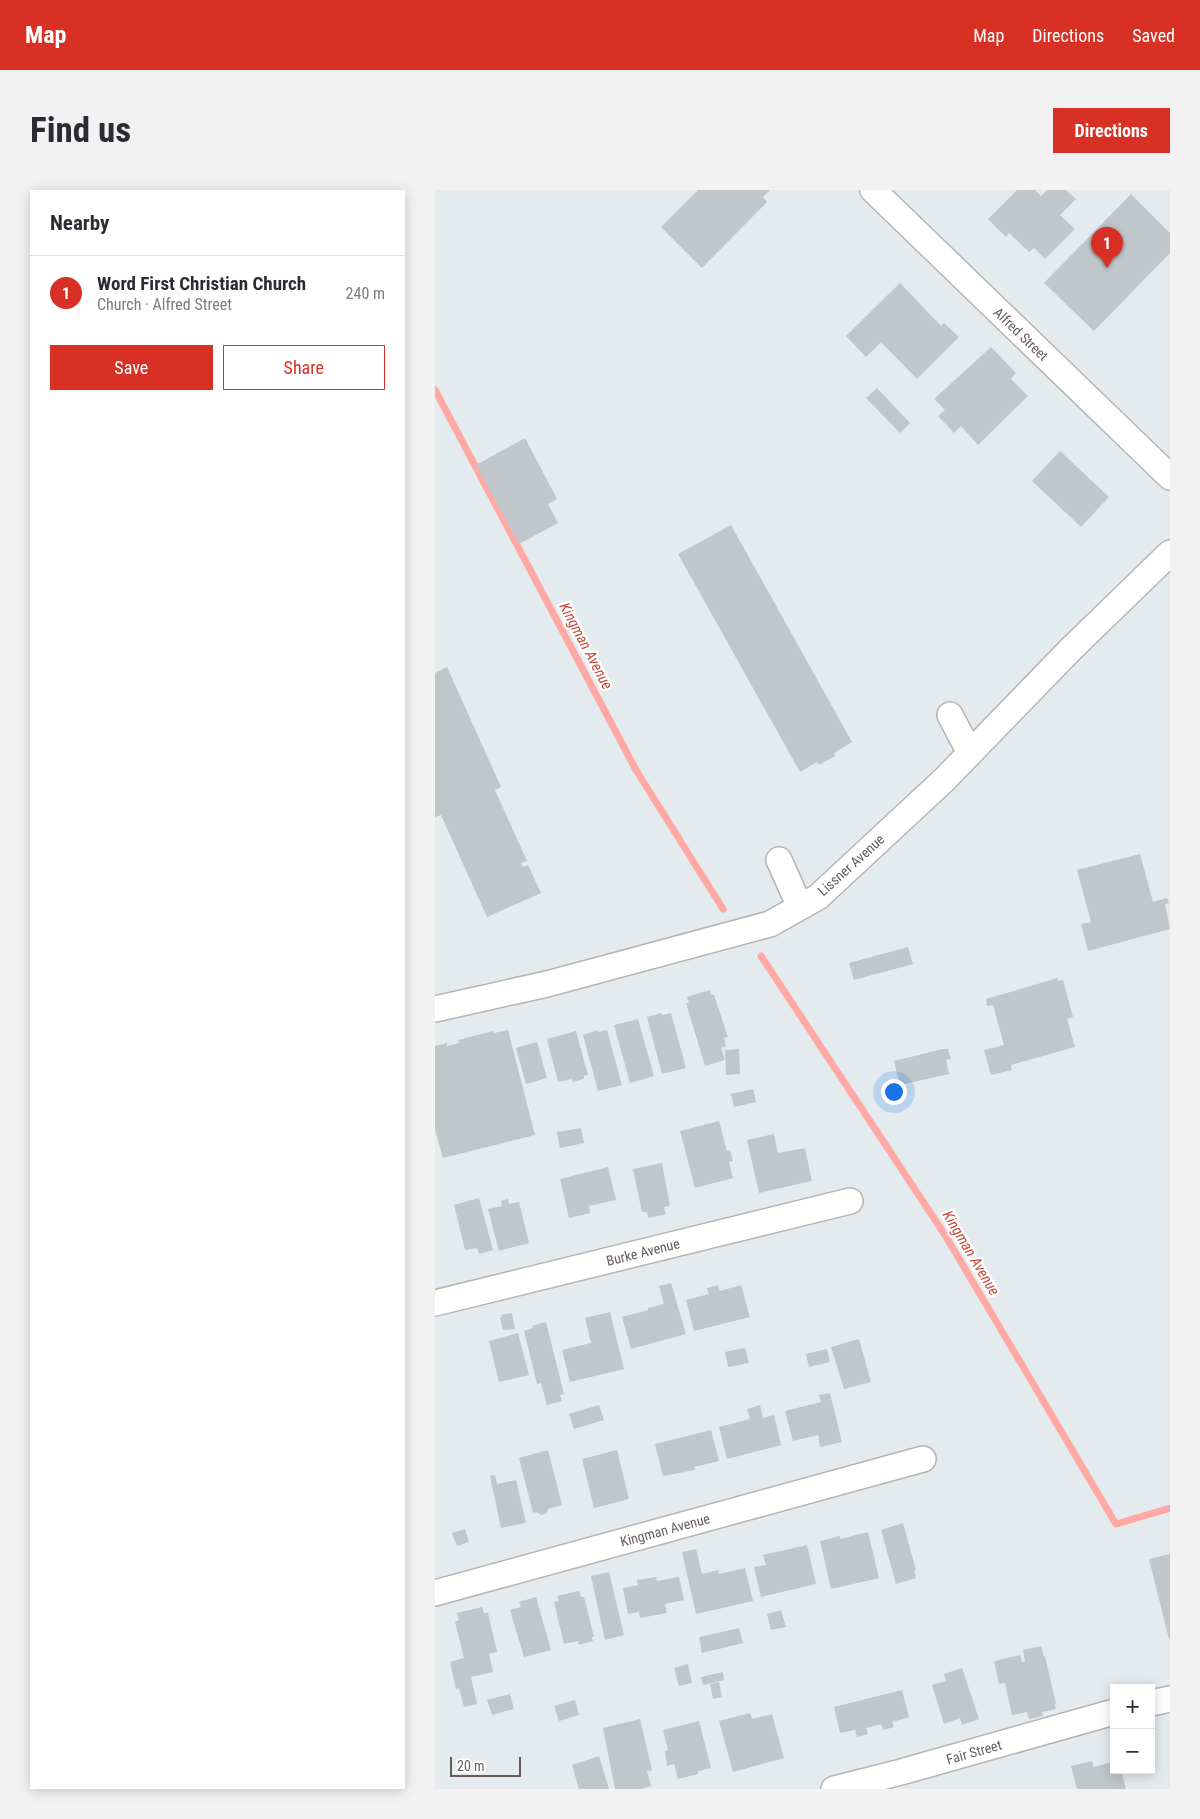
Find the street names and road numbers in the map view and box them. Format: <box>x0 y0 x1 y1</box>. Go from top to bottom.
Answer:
street label: Alfred Street <box>990 304 1052 364</box>
street label: Lissner Avenue <box>815 831 888 899</box>
street label: Burke Avenue <box>605 1235 682 1269</box>
street label: Kingman Avenue <box>618 1510 712 1550</box>
street label: Fair Street <box>945 1736 1003 1768</box>

